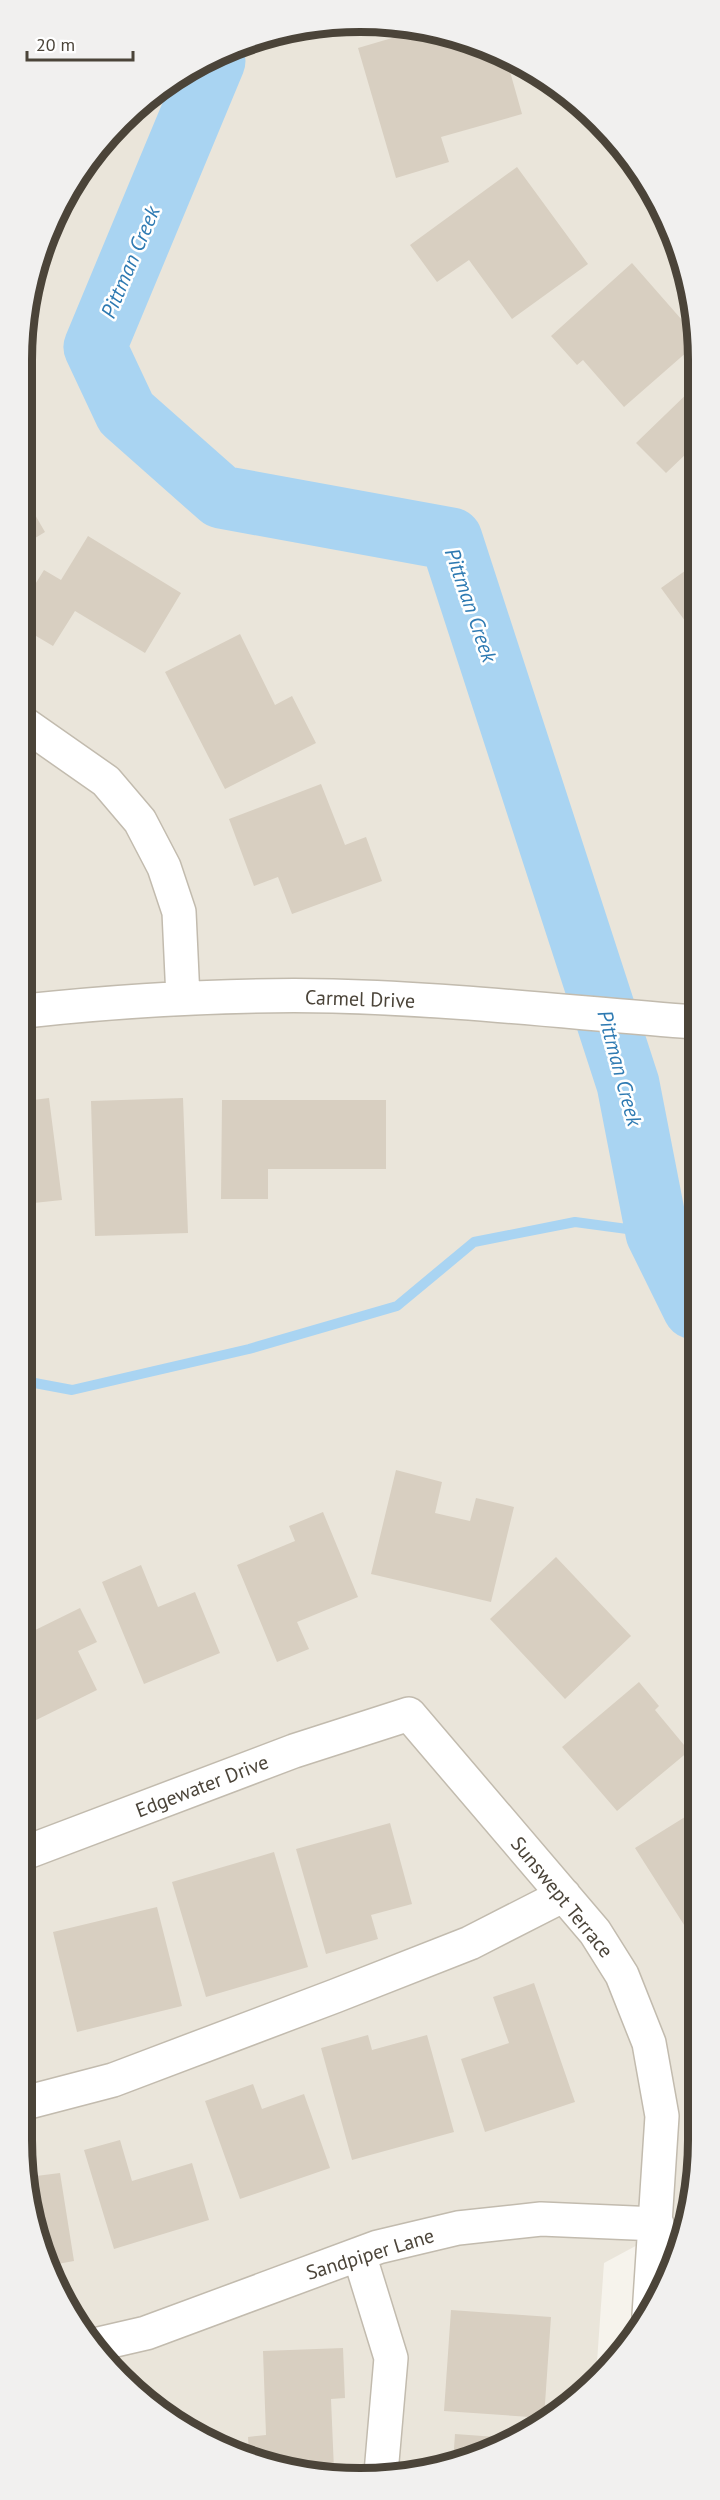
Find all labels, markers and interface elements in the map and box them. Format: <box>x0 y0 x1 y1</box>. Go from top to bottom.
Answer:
scale bar <box>27 24 134 62</box>
text: 20 m <box>36 33 75 56</box>
water label: Pittman Creek <box>94 200 166 322</box>
water label: Pittman Creek <box>439 544 504 667</box>
street label: Carmel Drive <box>304 984 416 1014</box>
water label: Pittman Creek <box>592 1007 649 1131</box>
street label: Edgewater Drive <box>132 1749 272 1823</box>
street label: Sunswept Terrace <box>505 1831 619 1963</box>
street label: Sandpiper Lane <box>303 2222 437 2286</box>

